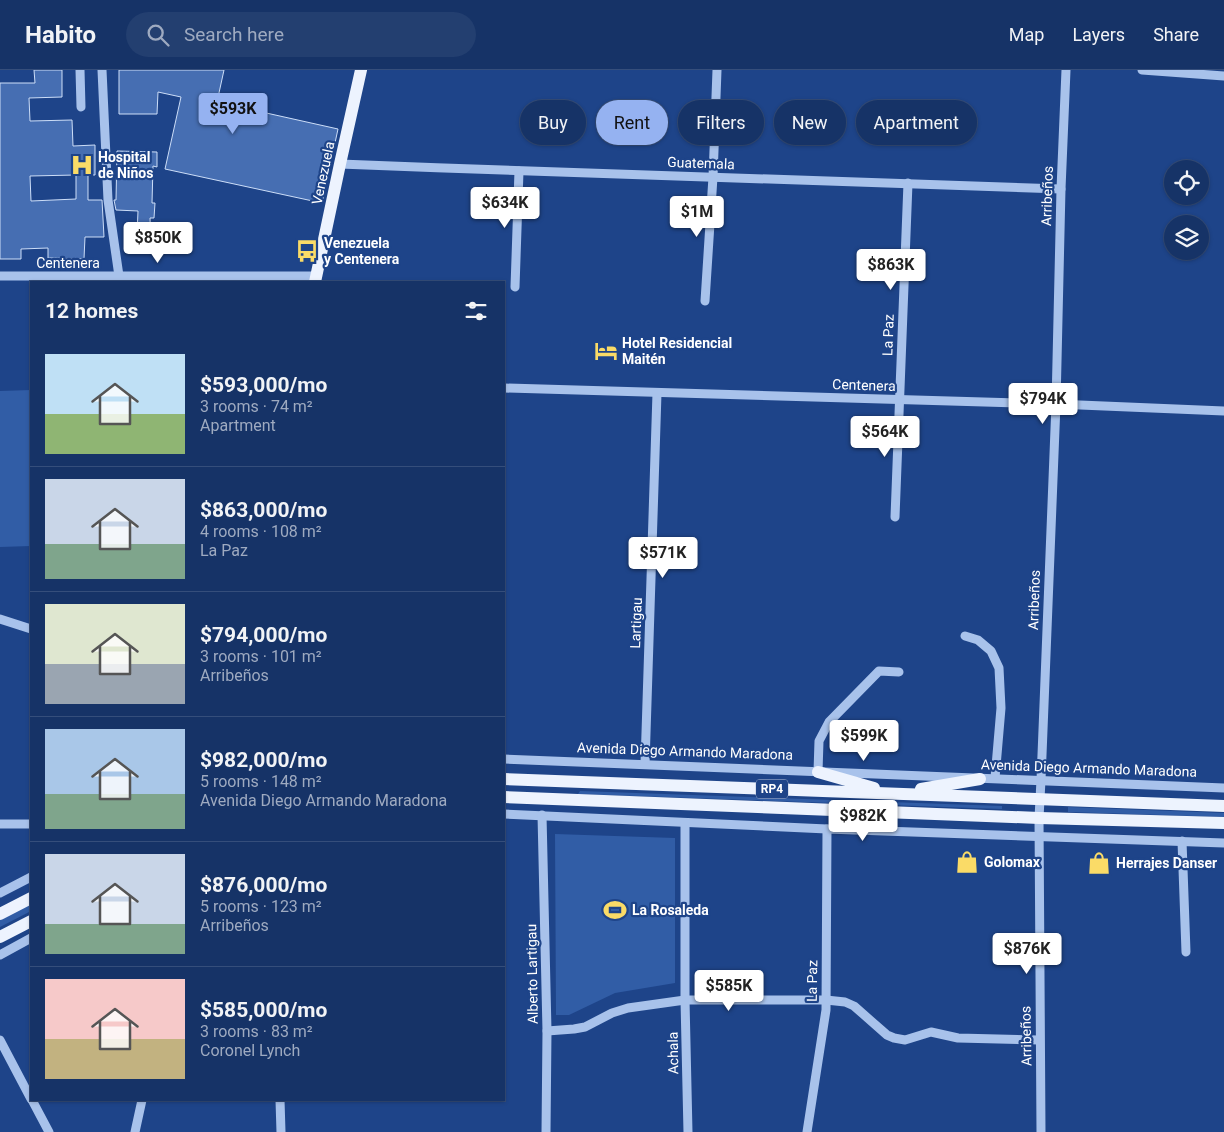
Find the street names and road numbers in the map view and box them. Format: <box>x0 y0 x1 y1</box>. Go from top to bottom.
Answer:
street label: Venezuela <box>308 140 338 206</box>
street label: Guatemala <box>667 154 735 172</box>
street label: Arribeños <box>1038 166 1056 226</box>
street label: Centenera <box>36 255 100 271</box>
street label: La Paz <box>879 314 897 356</box>
street label: Centenera <box>832 376 896 394</box>
street label: Arribeños <box>1025 570 1043 630</box>
street label: Lartigau <box>627 597 645 649</box>
street label: Avenida Diego Armando Maradona <box>577 739 793 763</box>
street label: Avenida Diego Armando Maradona <box>981 756 1197 780</box>
road number: RP4 <box>756 780 788 799</box>
street label: Alberto Lartigau <box>523 924 541 1024</box>
street label: La Paz <box>804 960 820 1002</box>
street label: Arribeños <box>1017 1006 1035 1066</box>
street label: Achala <box>665 1031 681 1075</box>

